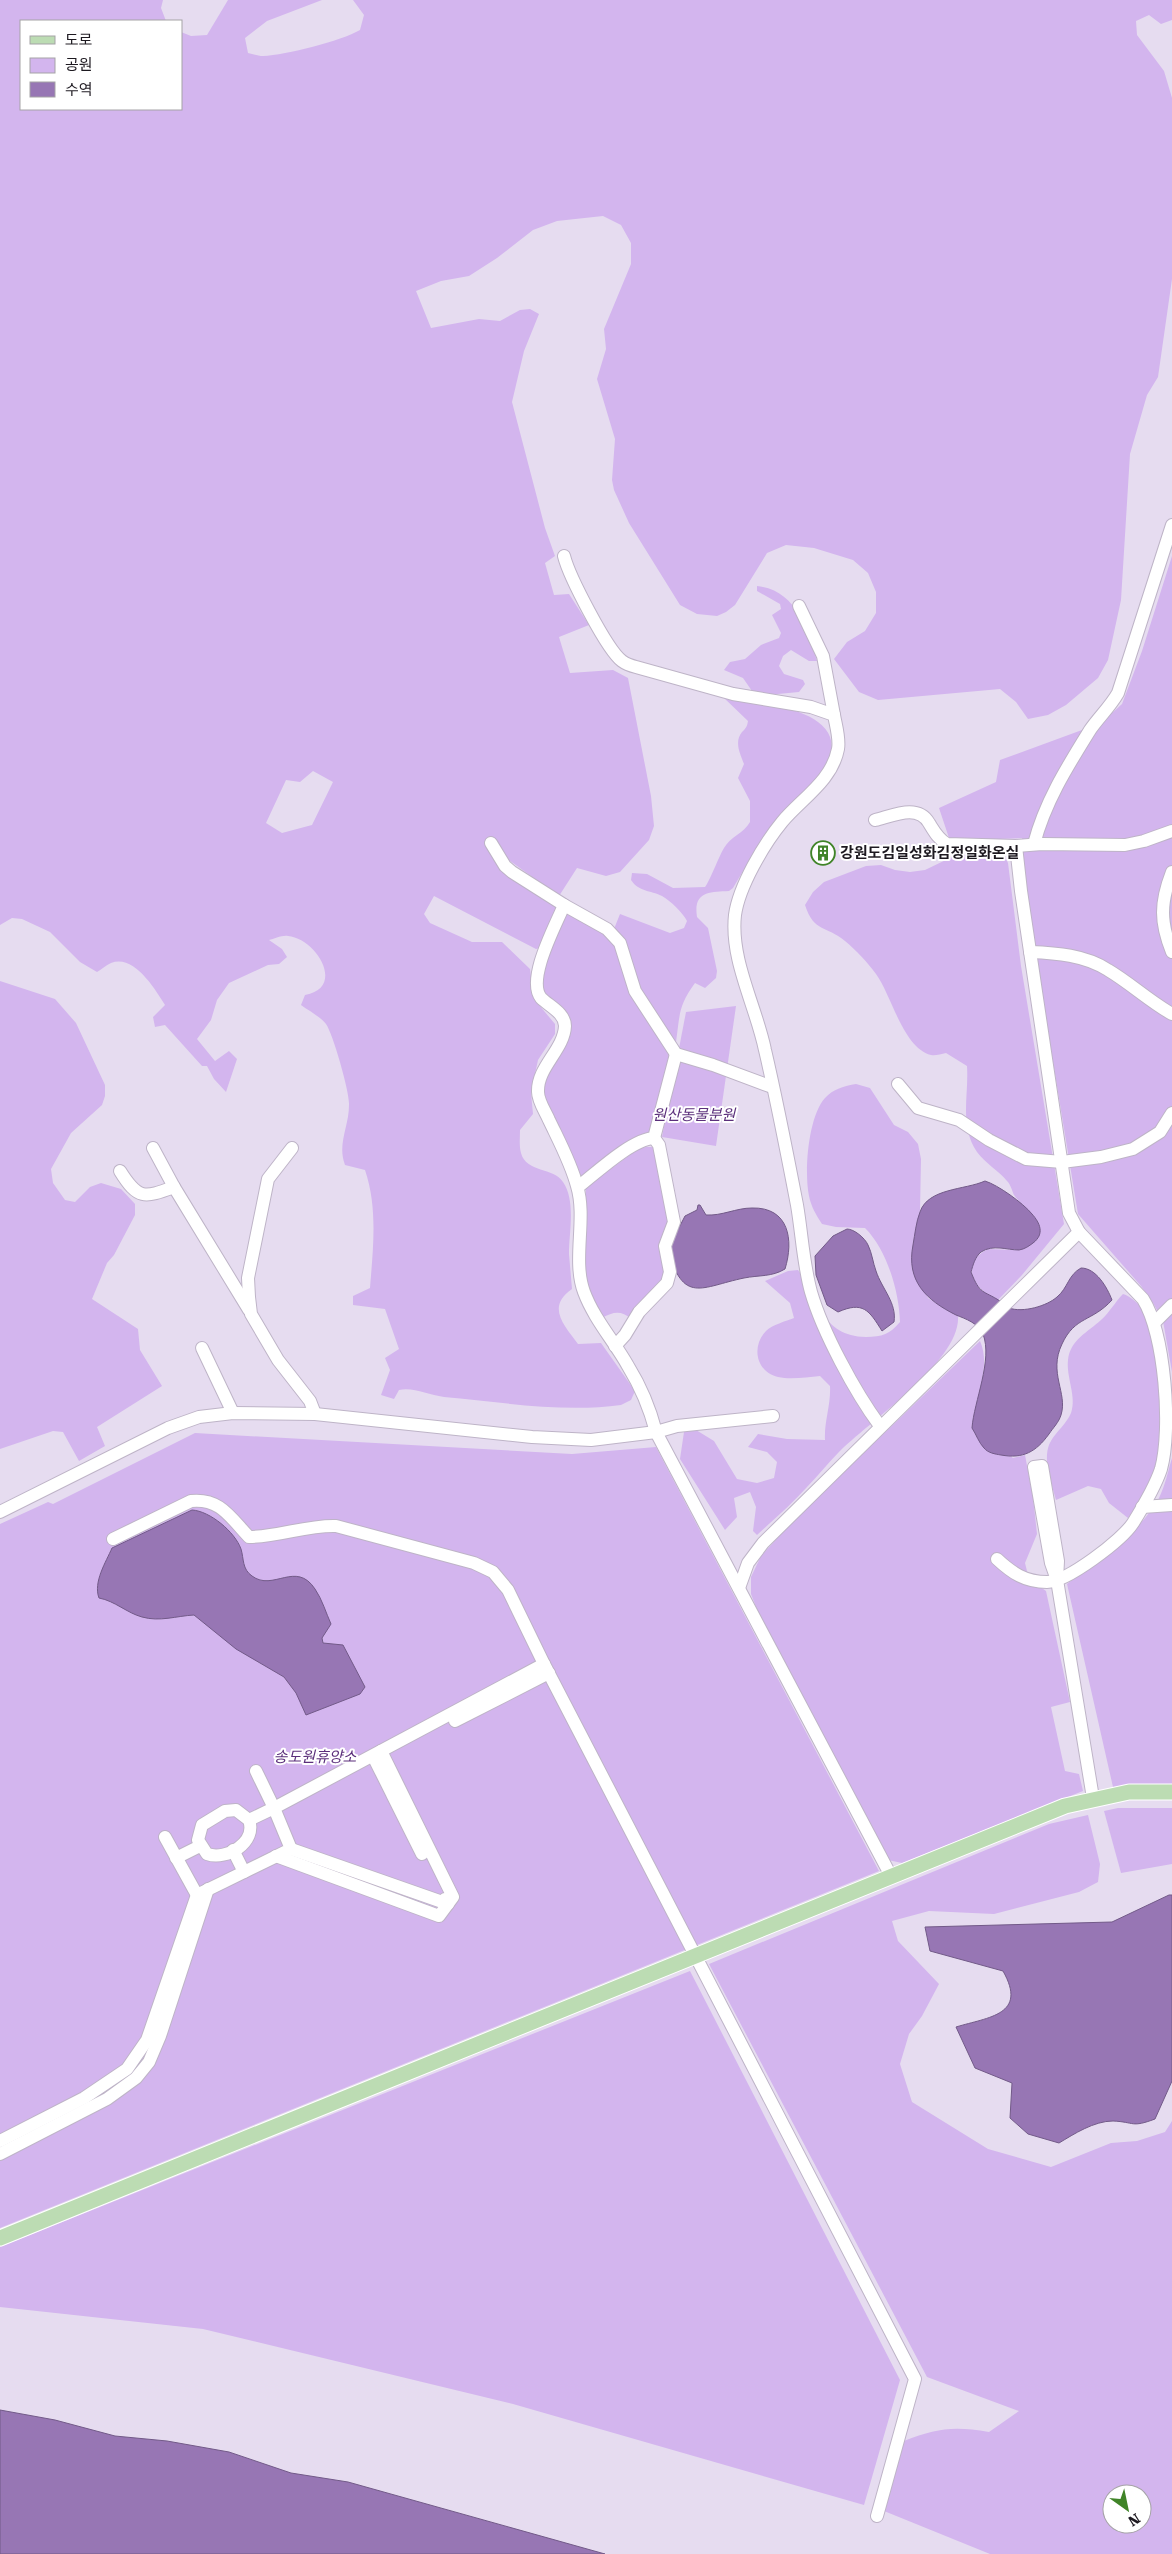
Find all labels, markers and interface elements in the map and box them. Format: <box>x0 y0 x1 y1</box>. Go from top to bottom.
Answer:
legend <box>20 20 182 110</box>
text: 도로 <box>65 31 93 49</box>
text: 공원 <box>65 56 93 74</box>
text: 수역 <box>65 81 93 99</box>
building icon: 강원도김일성화김정일화온실 <box>810 840 836 866</box>
place label: 강원도김일성화김정일화온실 <box>840 844 1019 862</box>
park label: 원산동물분원 <box>653 1106 737 1124</box>
park label: 송도원휴양소 <box>274 1748 357 1766</box>
north arrow <box>1102 2484 1152 2534</box>
text: N <box>1125 2510 1143 2530</box>

